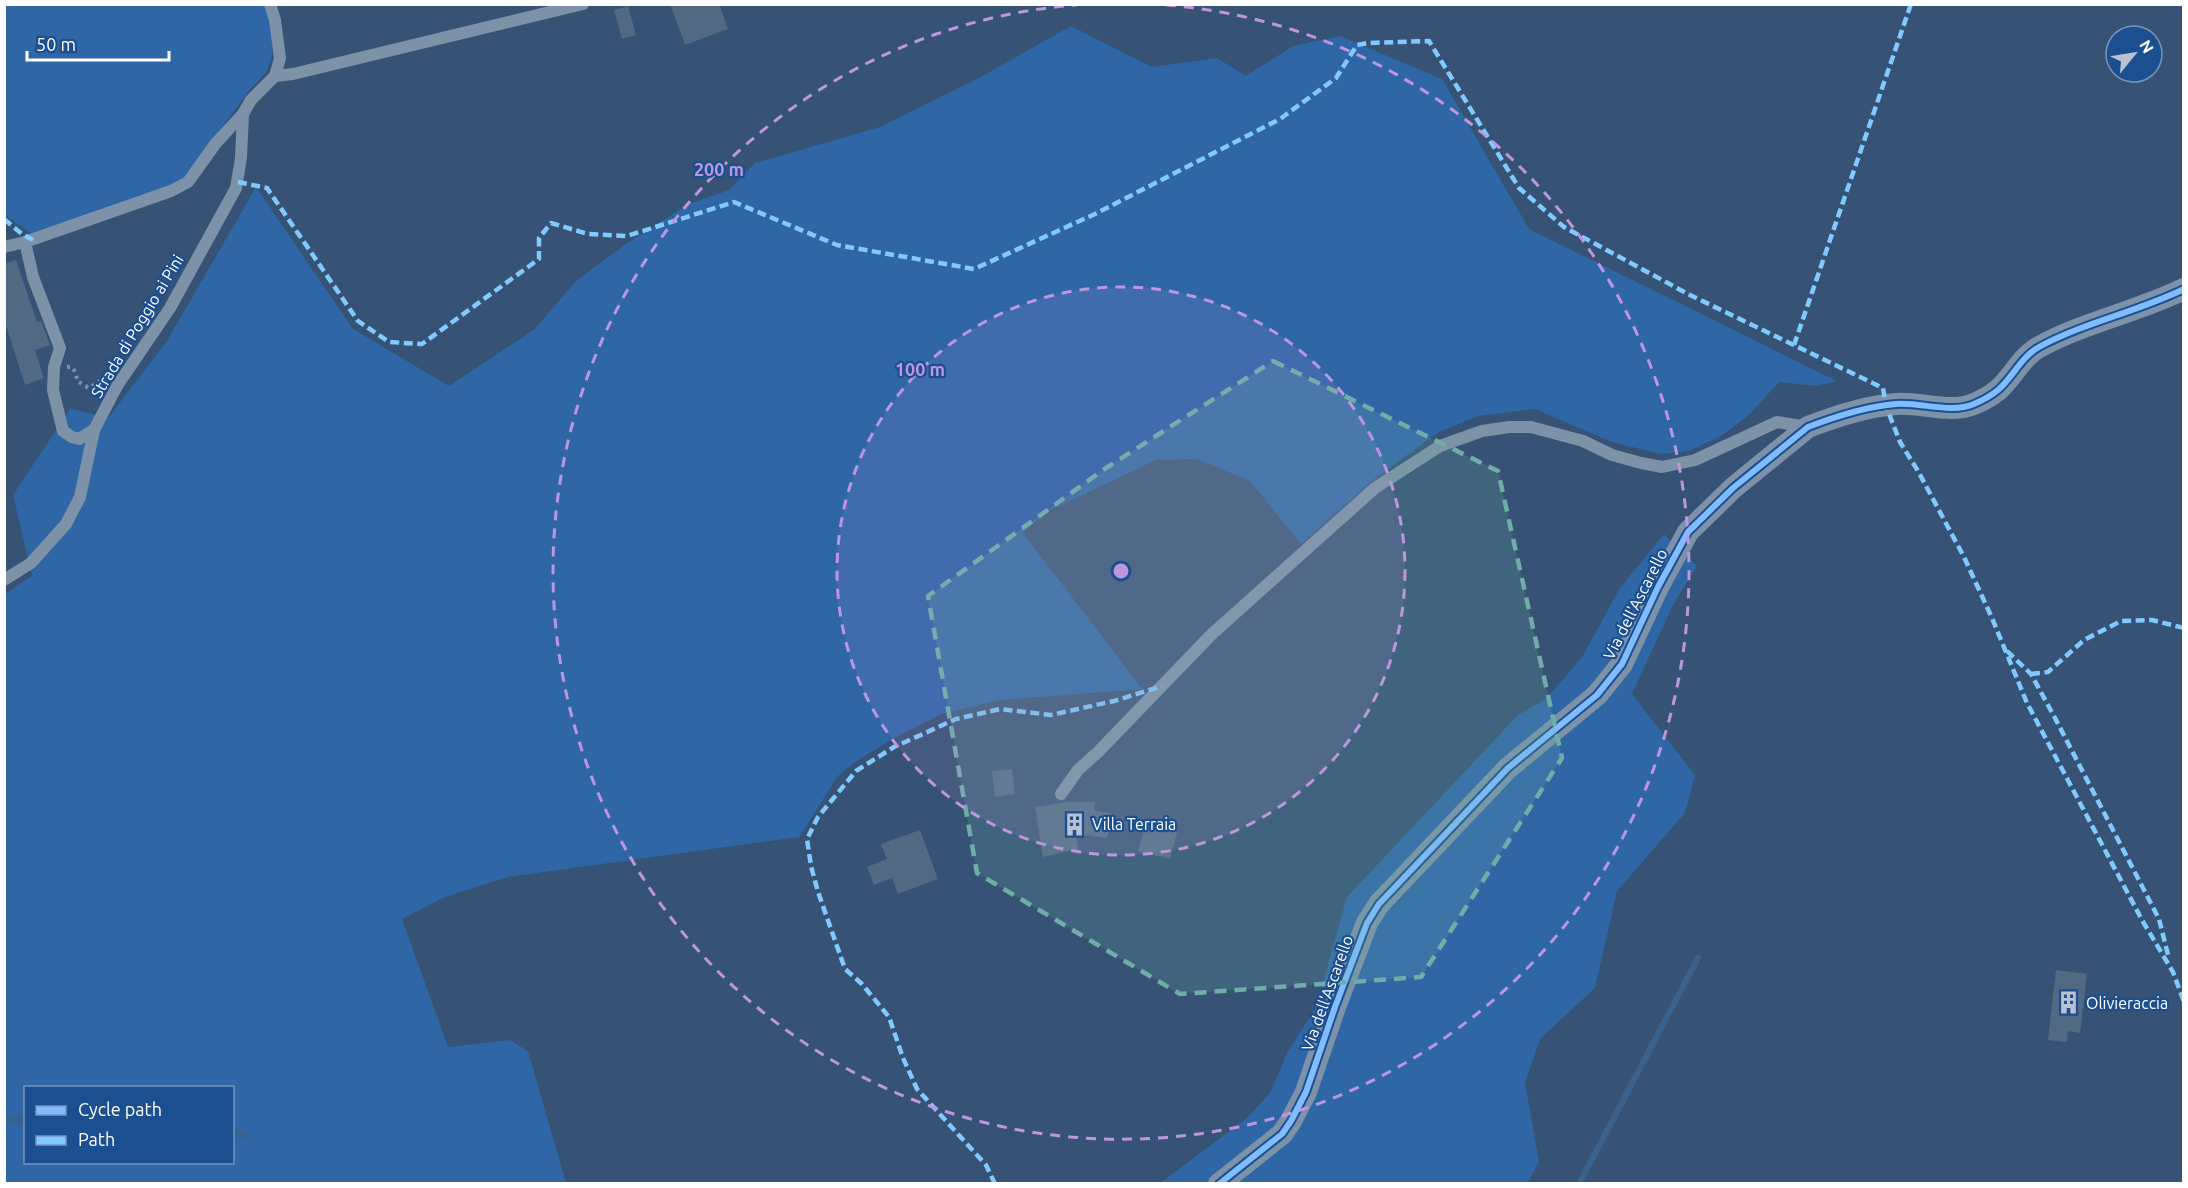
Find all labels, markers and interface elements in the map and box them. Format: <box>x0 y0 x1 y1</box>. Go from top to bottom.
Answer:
scale bar <box>27 24 170 62</box>
north arrow <box>2104 24 2164 84</box>
text: 50 m <box>36 34 76 54</box>
text: N <box>2136 37 2158 56</box>
text: 200 m <box>694 159 744 179</box>
street label: Strada di Poggio ai Pini <box>87 251 187 401</box>
text: 100 m <box>895 359 945 379</box>
street label: Via dell'Ascarello <box>1599 546 1671 662</box>
centre of rings <box>1111 561 1131 581</box>
building icon: Villa Terraia <box>1061 811 1087 837</box>
place label: Villa Terraia <box>1092 815 1176 833</box>
street label: Via dell'Ascarello <box>1298 933 1356 1053</box>
building icon: Olivieraccia <box>2055 990 2081 1016</box>
place label: Olivieraccia <box>2086 994 2168 1012</box>
legend <box>24 1086 234 1164</box>
text: Cycle path <box>78 1099 162 1119</box>
text: Path <box>78 1129 115 1149</box>

